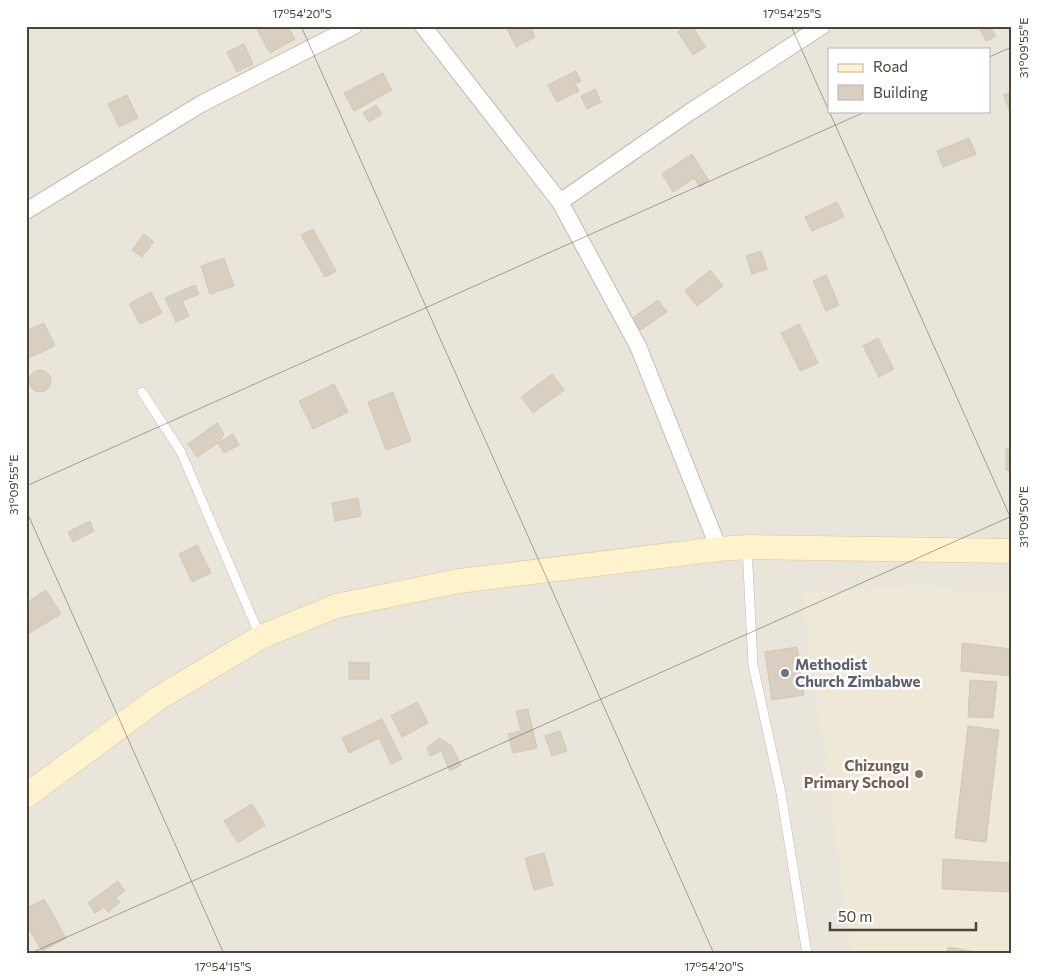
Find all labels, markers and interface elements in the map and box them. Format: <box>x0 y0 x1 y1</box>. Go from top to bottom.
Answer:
text: 17°54'20"S <box>272 6 332 20</box>
text: 17°54'25"S <box>763 6 821 20</box>
text: 31°09'55"E <box>1016 18 1030 78</box>
legend <box>828 48 990 112</box>
text: Road <box>873 57 908 75</box>
text: Building <box>873 83 928 101</box>
text: 31°09'55"E <box>6 455 20 515</box>
text: 31°09'50"E <box>1016 486 1030 548</box>
place label: Methodist Church Zimbabwe <box>795 655 920 690</box>
marker: Methodist Church Zimbabwe <box>779 667 791 679</box>
place label: Chizungu Primary School <box>804 756 909 791</box>
marker: Chizungu Primary School <box>913 768 925 780</box>
scale bar <box>830 900 977 932</box>
text: 50 m <box>838 907 872 925</box>
text: 17°54'15"S <box>194 959 252 973</box>
text: 17°54'20"S <box>684 959 744 973</box>

